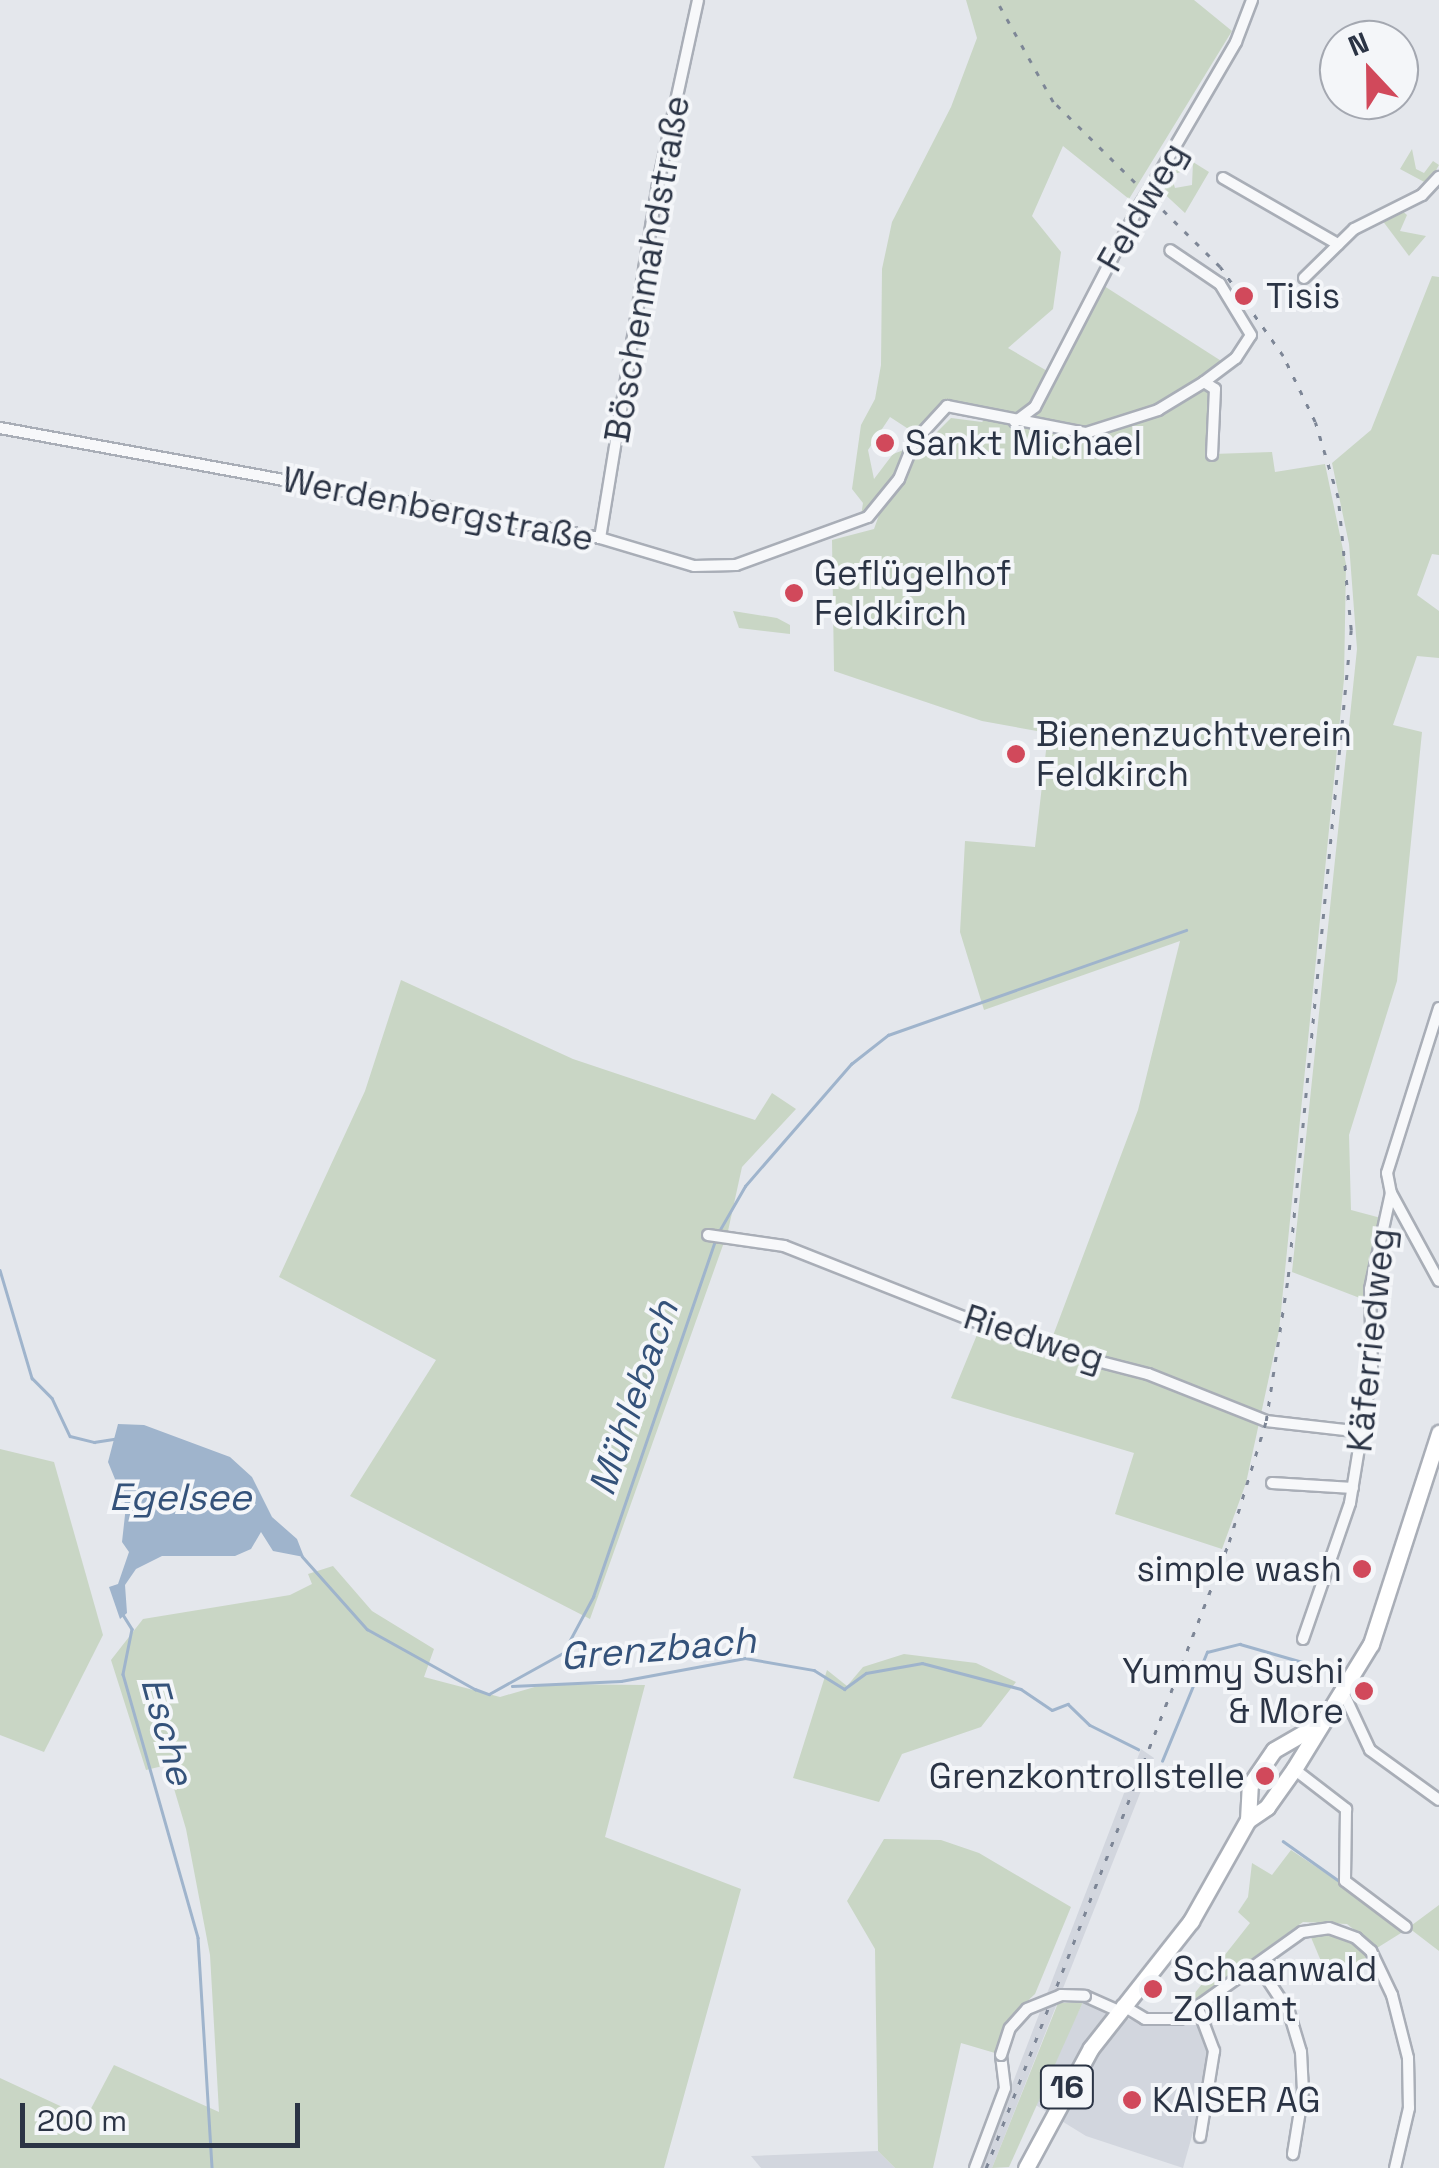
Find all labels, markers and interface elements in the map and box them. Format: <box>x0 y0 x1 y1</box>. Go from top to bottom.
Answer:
north arrow <box>1319 20 1419 120</box>
text: N <box>1343 24 1374 64</box>
street label: Böschenmahdstraße <box>596 92 698 446</box>
street label: Feldweg <box>1088 135 1196 279</box>
place label: Tisis <box>1266 275 1340 317</box>
marker: Tisis <box>1231 283 1257 309</box>
place label: Sankt Michael <box>905 422 1142 464</box>
marker: Sankt Michael <box>874 432 896 454</box>
street label: Werdenbergstraße <box>279 458 597 560</box>
place label: Geflügelhof Feldkirch <box>814 552 1011 634</box>
marker: Geflügelhof Feldkirch <box>783 582 805 604</box>
place label: Bienenzuchtverein Feldkirch <box>1036 713 1352 795</box>
marker: Bienenzuchtverein Feldkirch <box>1005 743 1027 765</box>
street label: Käferriedweg <box>1338 1226 1404 1454</box>
water label: Mühlebach <box>579 1295 689 1501</box>
street label: Riedweg <box>959 1296 1109 1380</box>
water label: Egelsee <box>109 1475 251 1521</box>
place label: simple wash <box>1136 1548 1342 1590</box>
marker: simple wash <box>1351 1558 1373 1580</box>
water label: Grenzbach <box>558 1618 758 1680</box>
place label: Yummy Sushi & More <box>1122 1650 1344 1732</box>
water label: Esche <box>131 1672 203 1790</box>
marker: Yummy Sushi & More <box>1353 1680 1375 1702</box>
place label: Grenzkontrollstelle <box>929 1755 1245 1797</box>
marker: Grenzkontrollstelle <box>1254 1765 1276 1787</box>
place label: Schaanwald Zollamt <box>1173 1948 1377 2030</box>
marker: Schaanwald Zollamt <box>1142 1978 1164 2000</box>
road number: 16 <box>1040 2060 1094 2114</box>
place label: KAISER AG <box>1152 2079 1321 2121</box>
scale bar <box>25 2083 305 2145</box>
marker: KAISER AG <box>1121 2089 1143 2111</box>
text: 200 m <box>37 2101 127 2140</box>

